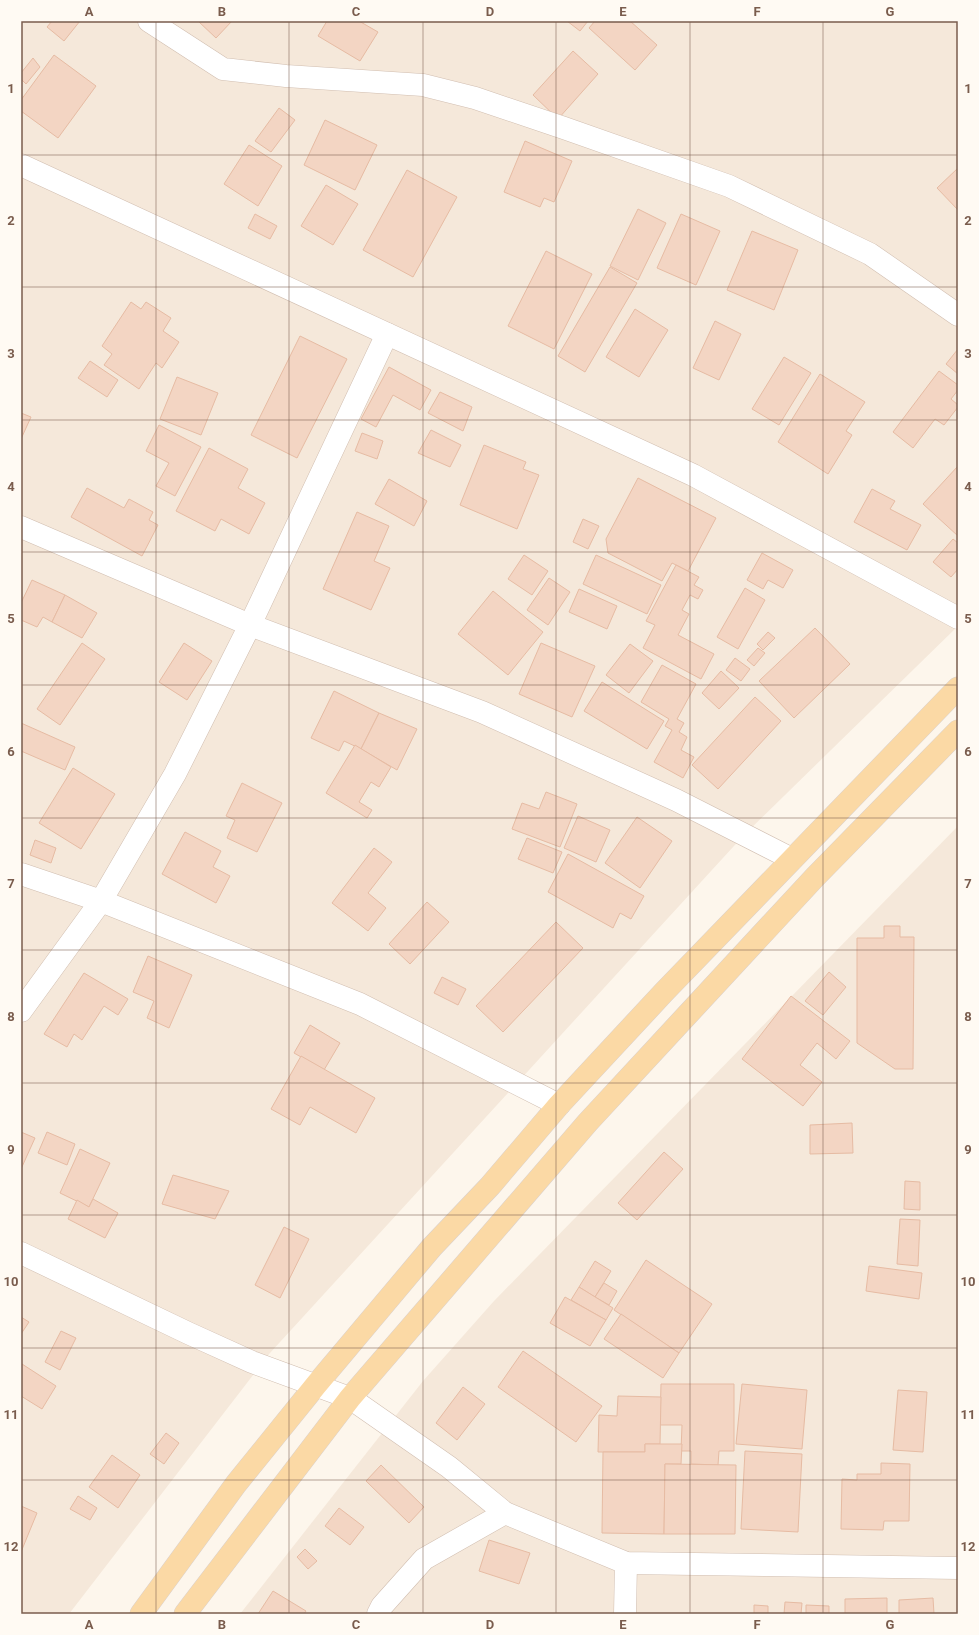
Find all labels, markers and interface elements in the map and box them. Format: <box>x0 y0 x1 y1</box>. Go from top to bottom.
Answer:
text: A <box>85 4 94 19</box>
text: B <box>218 4 226 19</box>
text: C <box>352 4 361 19</box>
text: D <box>486 4 494 19</box>
text: E <box>619 4 627 19</box>
text: F <box>753 4 761 19</box>
text: G <box>886 4 895 19</box>
text: 1 <box>7 81 15 96</box>
text: 1 <box>964 81 972 96</box>
text: 2 <box>7 213 15 228</box>
text: 2 <box>964 213 972 228</box>
text: 3 <box>7 346 15 361</box>
text: 3 <box>964 346 972 361</box>
text: 4 <box>7 479 15 494</box>
text: 4 <box>964 479 972 494</box>
text: 5 <box>7 611 15 626</box>
text: 5 <box>964 611 972 626</box>
text: 6 <box>7 744 15 759</box>
text: 6 <box>964 744 972 759</box>
text: 7 <box>7 876 15 891</box>
text: 7 <box>964 876 972 891</box>
text: 8 <box>7 1009 15 1024</box>
text: 8 <box>964 1009 972 1024</box>
text: 9 <box>7 1142 15 1157</box>
text: 9 <box>964 1142 972 1157</box>
text: 10 <box>4 1274 18 1289</box>
text: 10 <box>961 1274 975 1289</box>
text: 11 <box>4 1407 18 1422</box>
text: 11 <box>961 1407 975 1422</box>
text: 12 <box>4 1539 18 1554</box>
text: 12 <box>961 1539 975 1554</box>
text: A <box>85 1617 94 1632</box>
text: B <box>218 1617 226 1632</box>
text: C <box>352 1617 361 1632</box>
text: D <box>486 1617 494 1632</box>
text: E <box>619 1617 627 1632</box>
text: F <box>753 1617 761 1632</box>
text: G <box>886 1617 895 1632</box>

